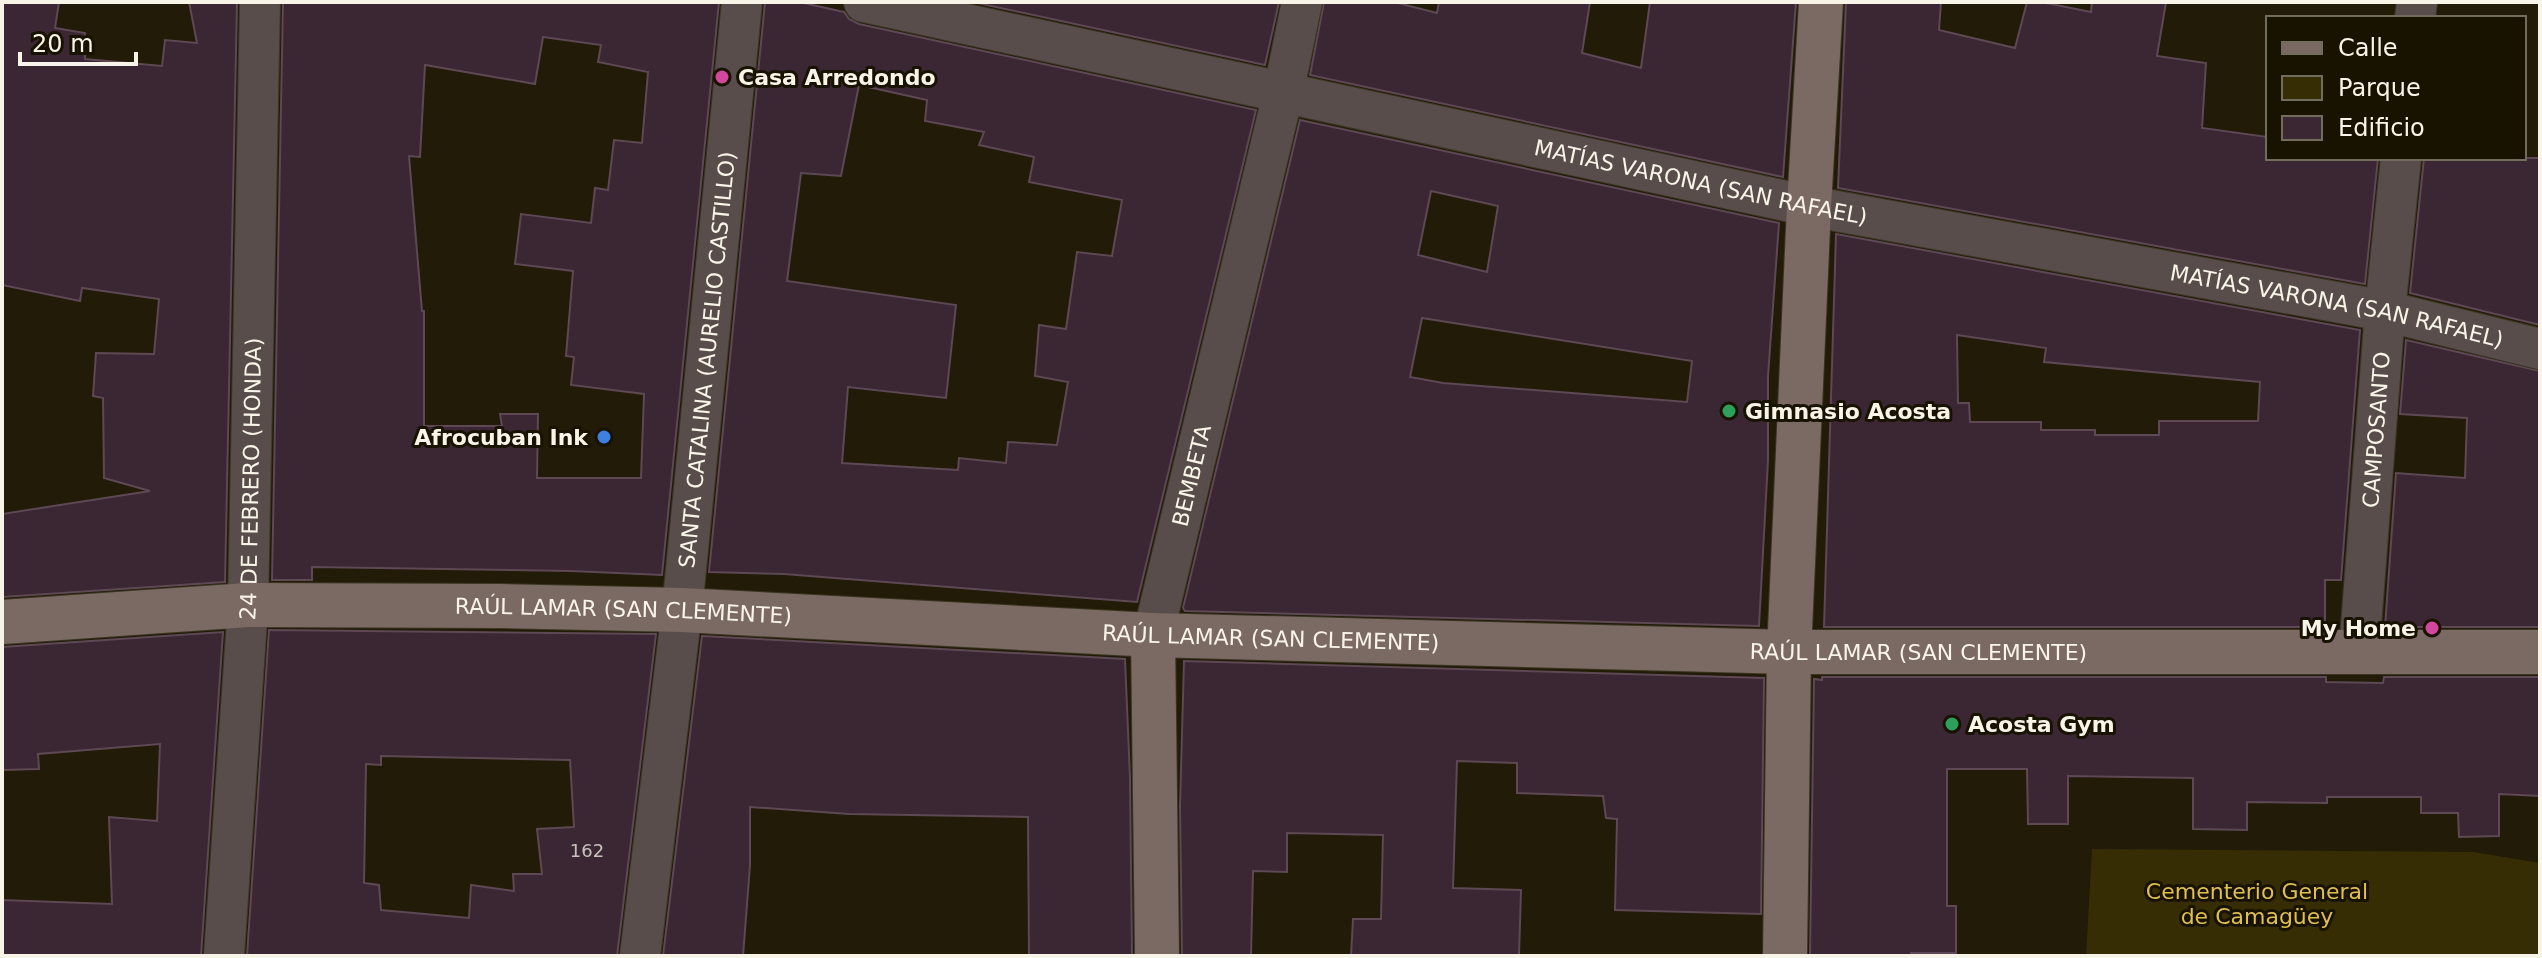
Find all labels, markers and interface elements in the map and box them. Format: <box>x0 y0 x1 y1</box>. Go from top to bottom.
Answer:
scale bar <box>20 16 136 66</box>
legend <box>2266 16 2526 160</box>
text: 20 m <box>32 30 94 58</box>
text: Calle <box>2338 34 2398 62</box>
place label: Casa Arredondo <box>738 65 936 90</box>
marker: Casa Arredondo <box>713 68 731 86</box>
text: Parque <box>2338 74 2421 102</box>
text: Edificio <box>2338 114 2425 142</box>
street label: MATÍAS VARONA (SAN RAFAEL) <box>1532 135 1869 229</box>
street label: SANTA CATALINA (AURELIO CASTILLO) <box>674 150 740 569</box>
street label: MATÍAS VARONA (SAN RAFAEL) <box>2168 260 2506 352</box>
street label: 24 DE FEBRERO (HONDA) <box>235 337 266 621</box>
street label: CAMPOSANTO <box>2358 351 2394 509</box>
place label: Gimnasio Acosta <box>1745 399 1951 424</box>
marker: Gimnasio Acosta <box>1720 402 1738 420</box>
street label: BEMBETA <box>1167 422 1216 529</box>
place label: Afrocuban Ink <box>414 425 589 450</box>
marker: Afrocuban Ink <box>595 428 613 446</box>
street label: RAÚL LAMAR (SAN CLEMENTE) <box>455 593 793 628</box>
place label: My Home <box>2301 616 2416 641</box>
marker: My Home <box>2423 619 2441 637</box>
street label: RAÚL LAMAR (SAN CLEMENTE) <box>1101 620 1440 655</box>
street label: RAÚL LAMAR (SAN CLEMENTE) <box>1749 638 2087 665</box>
place label: Acosta Gym <box>1968 712 2115 737</box>
marker: Acosta Gym <box>1943 715 1961 733</box>
house number: 162 <box>570 840 604 861</box>
park label: Cementerio General de Camagüey <box>2146 879 2368 929</box>

